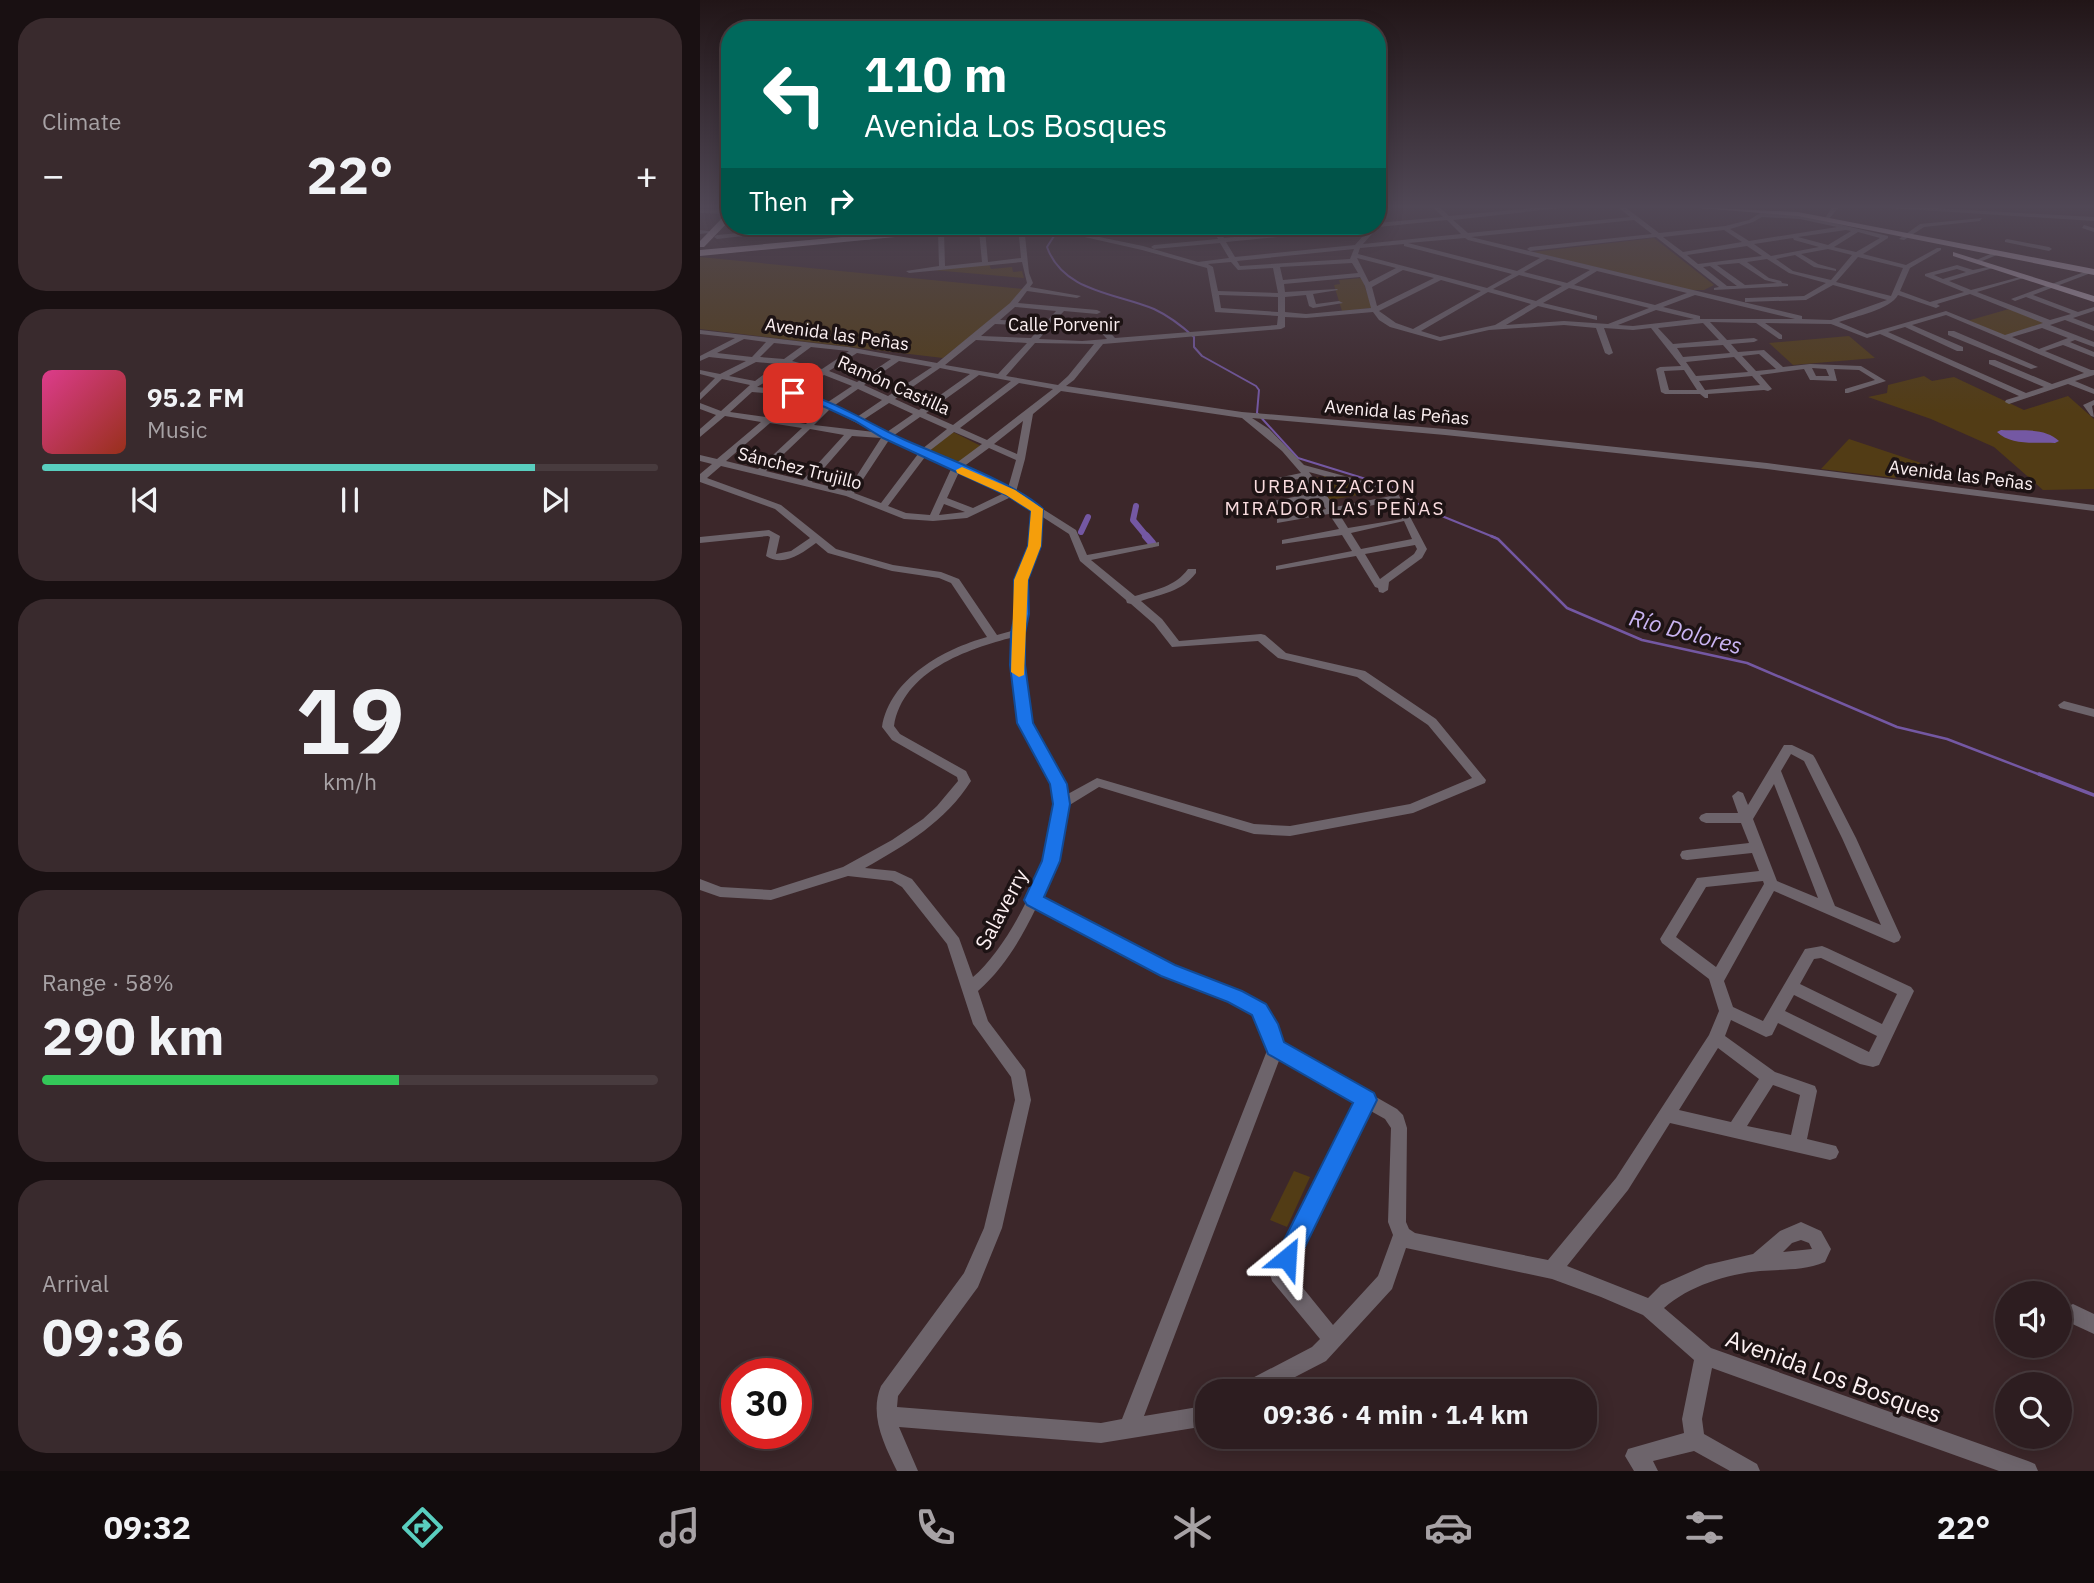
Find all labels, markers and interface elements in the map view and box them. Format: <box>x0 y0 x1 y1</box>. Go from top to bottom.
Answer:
text: 110 m <box>864 42 1008 105</box>
icon: left <box>749 49 840 140</box>
text: Avenida Los Bosques <box>864 104 1167 146</box>
text: Climate <box>42 106 121 136</box>
text: 22° <box>307 141 393 208</box>
text: − <box>42 150 65 199</box>
text: + <box>635 150 658 199</box>
icon: right <box>822 182 860 220</box>
text: Then <box>749 184 808 218</box>
street label: Avenida las Peñas <box>763 312 911 356</box>
street label: Calle Porvenir <box>1008 313 1120 336</box>
street label: Ramón Castilla <box>834 350 954 420</box>
pin <box>763 363 823 423</box>
icon: arrive <box>774 374 812 412</box>
text: 95.2 FM <box>147 380 245 414</box>
street label: Avenida las Peñas <box>1324 394 1470 430</box>
text: Music <box>147 414 207 444</box>
street label: Sánchez Trujillo <box>736 441 864 495</box>
street label: Avenida las Peñas <box>1887 455 2035 495</box>
district label: URBANIZACION MIRADOR LAS PEÑAS <box>1224 474 1446 520</box>
icon: previous <box>126 481 164 519</box>
icon: pause <box>331 481 369 519</box>
icon: next <box>536 481 574 519</box>
water label: Río Dolores <box>1626 602 1746 660</box>
text: 19 <box>295 661 405 779</box>
text: km/h <box>323 766 377 796</box>
street label: Salaverry <box>968 863 1034 954</box>
text: Range · 58% <box>42 967 174 997</box>
text: 290 km <box>42 1002 224 1069</box>
position arrow <box>1250 1221 1324 1295</box>
text: Arrival <box>42 1268 109 1298</box>
map controls <box>1995 1281 2072 1449</box>
button: sound <box>1995 1281 2072 1358</box>
text: 09:36 <box>42 1303 184 1370</box>
street label: Avenida Los Bosques <box>1722 1322 1946 1430</box>
speed limit sign: 30 <box>721 1358 812 1449</box>
button: search <box>1995 1372 2072 1449</box>
text: 09:36 · 4 min · 1.4 km <box>1263 1397 1529 1431</box>
icon: directions <box>398 1503 447 1552</box>
icon: music <box>655 1503 704 1552</box>
icon: phone <box>911 1503 960 1552</box>
icon: climate <box>1168 1503 1217 1552</box>
icon: car <box>1424 1503 1473 1552</box>
icon: filters <box>1680 1503 1729 1552</box>
text: 09:32 <box>104 1506 191 1548</box>
text: 22° <box>1937 1506 1990 1548</box>

